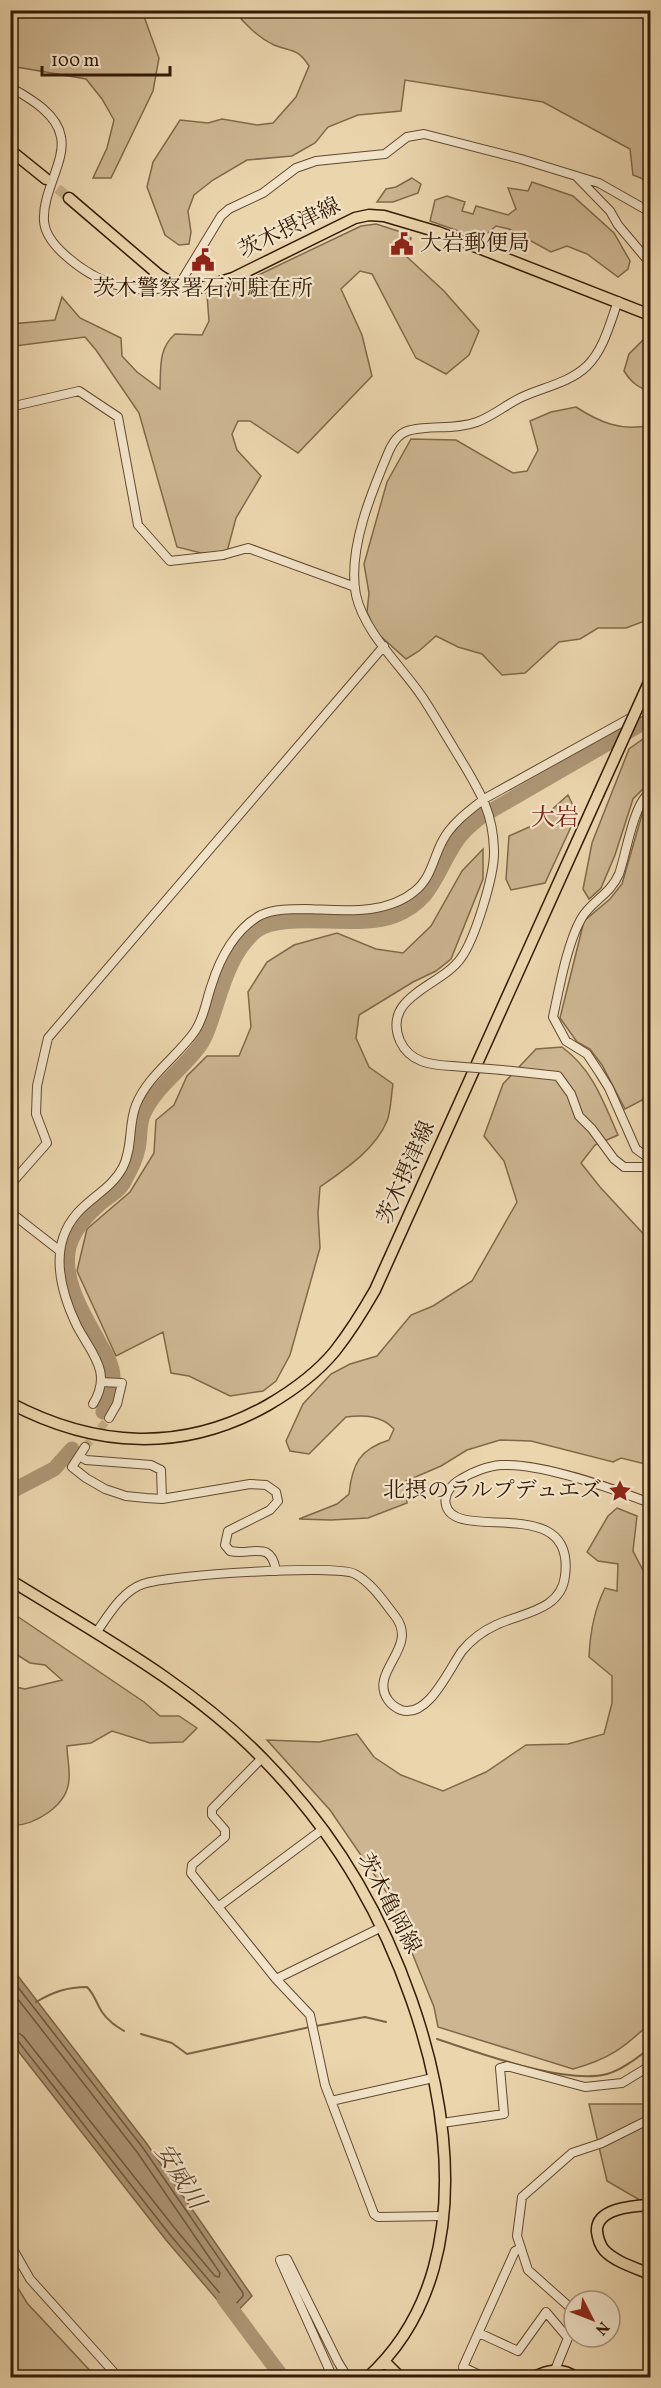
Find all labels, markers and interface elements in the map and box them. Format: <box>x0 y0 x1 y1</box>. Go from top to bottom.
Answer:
scale bar <box>42 39 170 77</box>
text: 100 m <box>51 49 100 74</box>
street label: 茨木摂津線 <box>234 191 346 267</box>
place label: 大岩郵便局 <box>420 229 530 260</box>
public building icon: 大岩郵便局 <box>389 231 415 257</box>
public building icon: 茨木警察署石河駐在所 <box>190 247 216 273</box>
place label: 茨木警察署石河駐在所 <box>93 274 313 305</box>
district label: 大岩 <box>531 802 579 836</box>
street label: 茨木摂津線 <box>370 1116 444 1230</box>
place label: 北摂のラルプデュエズ <box>383 1476 602 1507</box>
place icon: 北摂のラルプデュエズ <box>607 1478 633 1504</box>
street label: 茨木亀岡線 <box>348 1848 428 1960</box>
water label: 安威川 <box>146 2137 214 2219</box>
north arrow <box>562 2289 622 2349</box>
text: N <box>589 2316 614 2340</box>

